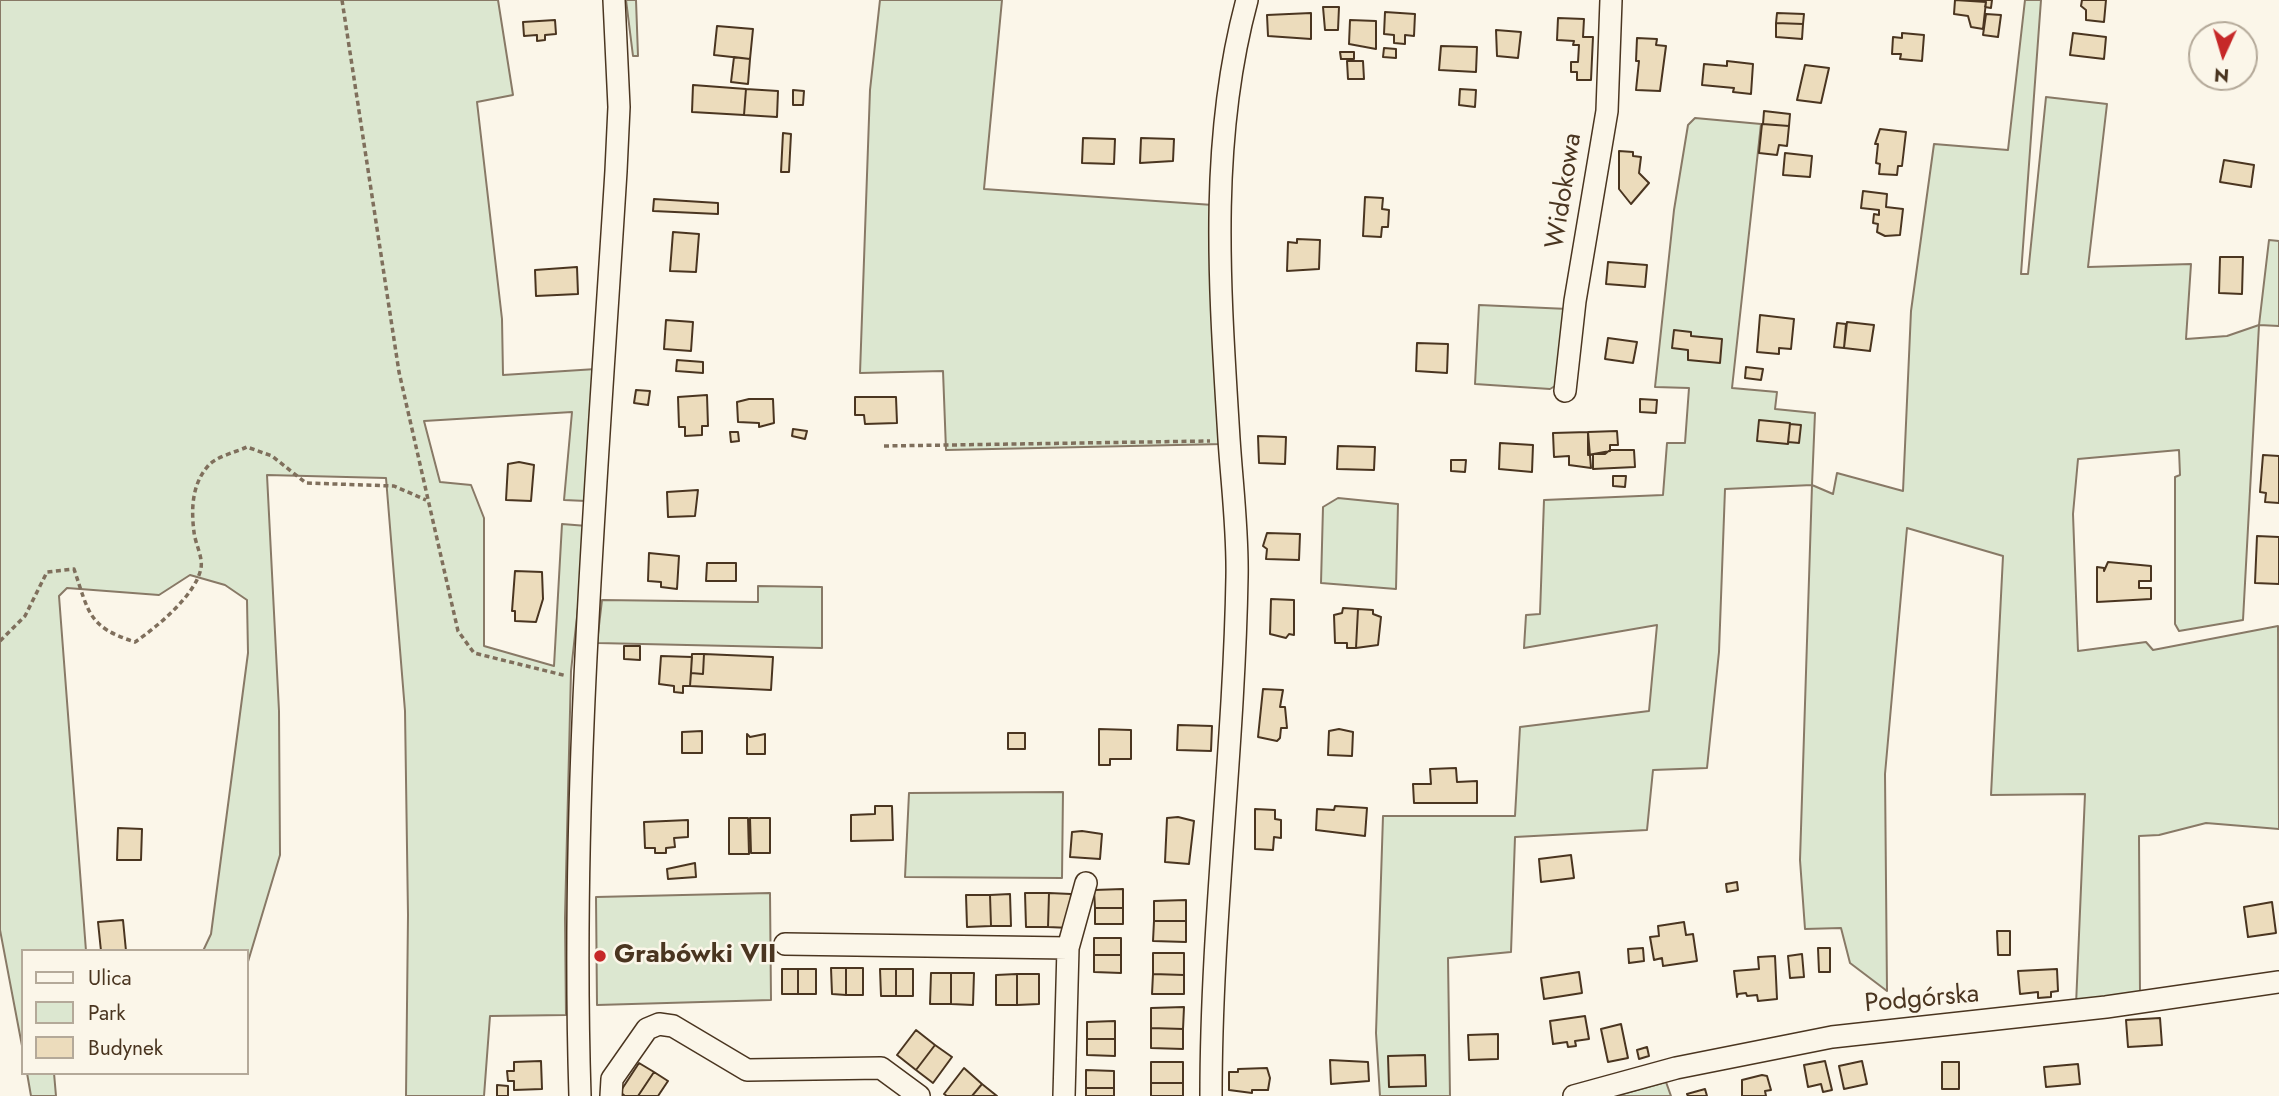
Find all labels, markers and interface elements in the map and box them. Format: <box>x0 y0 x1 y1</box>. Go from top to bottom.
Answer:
north arrow <box>2188 21 2258 91</box>
text: N <box>2213 61 2230 89</box>
street label: Widokowa <box>1540 131 1590 251</box>
place label: Grabówki VII <box>614 940 776 972</box>
marker: Grabówki VII <box>592 948 608 964</box>
legend <box>21 949 248 1075</box>
text: Ulica <box>88 963 132 993</box>
street label: Podgórska <box>1863 979 1981 1021</box>
text: Park <box>88 998 125 1028</box>
text: Budynek <box>88 1033 163 1063</box>

